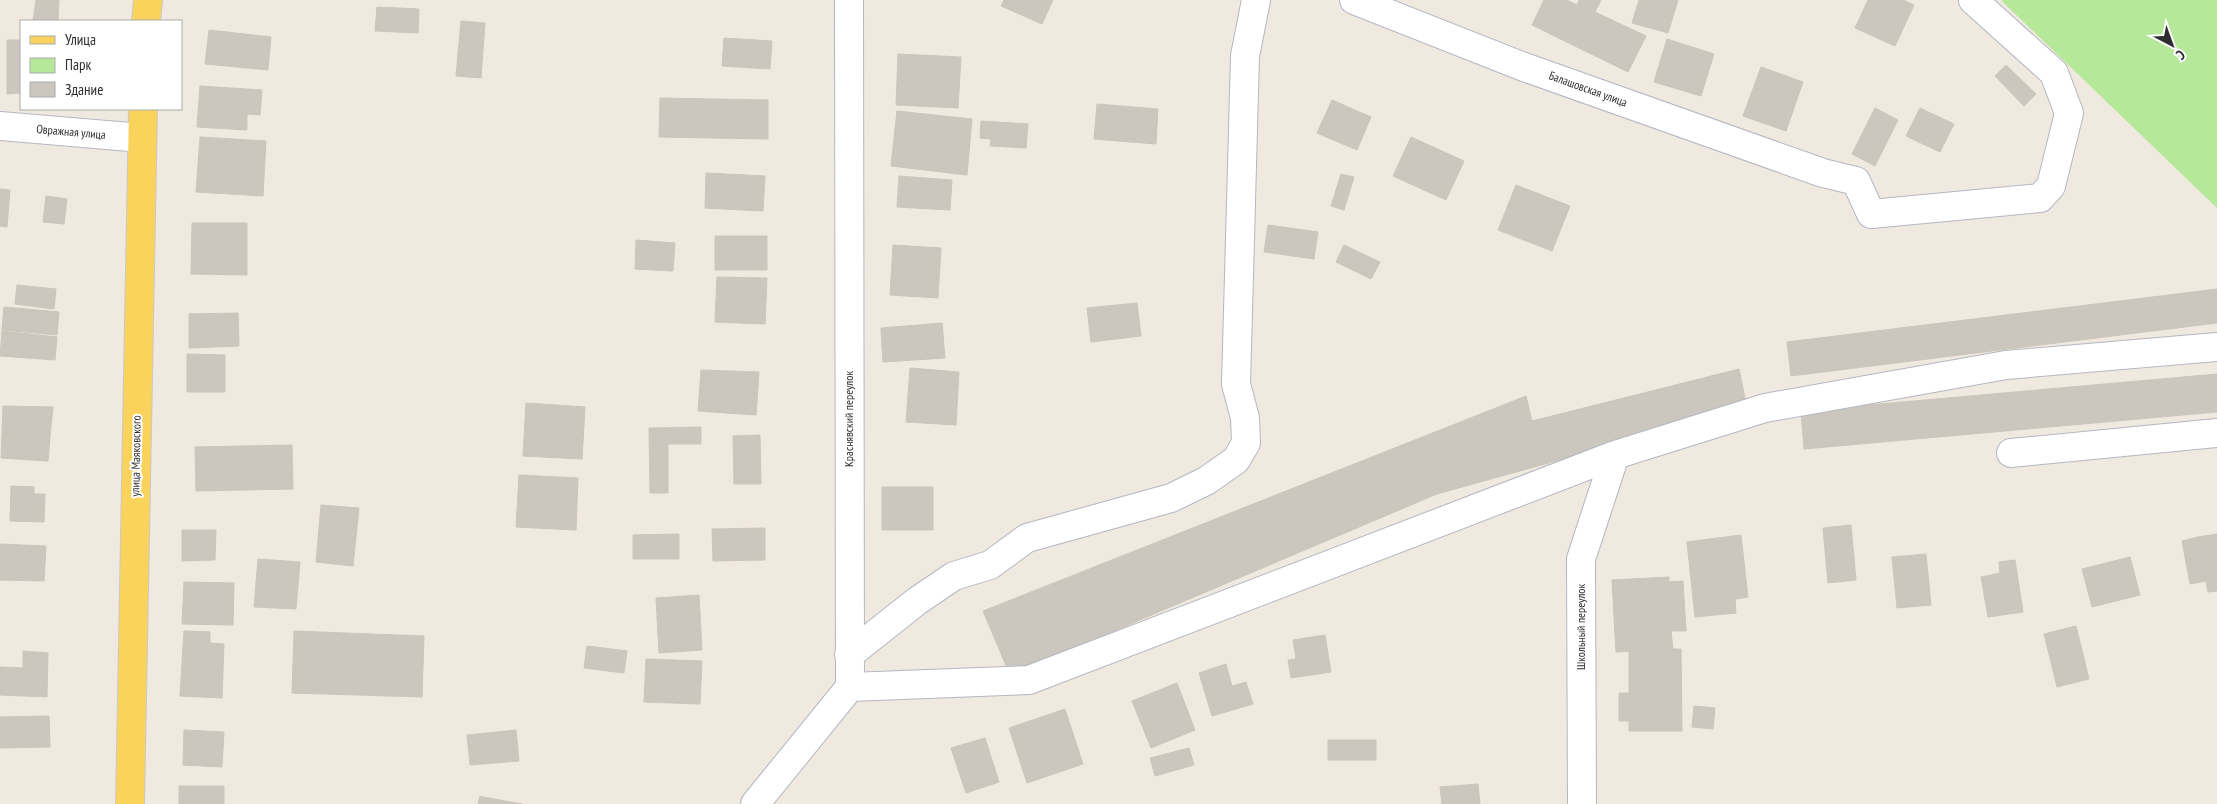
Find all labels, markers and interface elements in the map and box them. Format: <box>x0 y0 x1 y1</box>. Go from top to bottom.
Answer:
legend <box>20 20 182 110</box>
north arrow <box>2147 20 2197 70</box>
text: Улица <box>65 30 96 49</box>
text: С <box>2172 46 2189 64</box>
text: Парк <box>65 55 91 74</box>
street label: Балашовская улица <box>1547 67 1630 110</box>
text: Здание <box>65 80 103 99</box>
street label: Овражная улица <box>36 121 107 142</box>
street label: Краснявский переулок <box>841 371 856 467</box>
street label: улица Маяковского <box>127 415 144 497</box>
street label: Школьный переулок <box>1573 584 1588 670</box>

